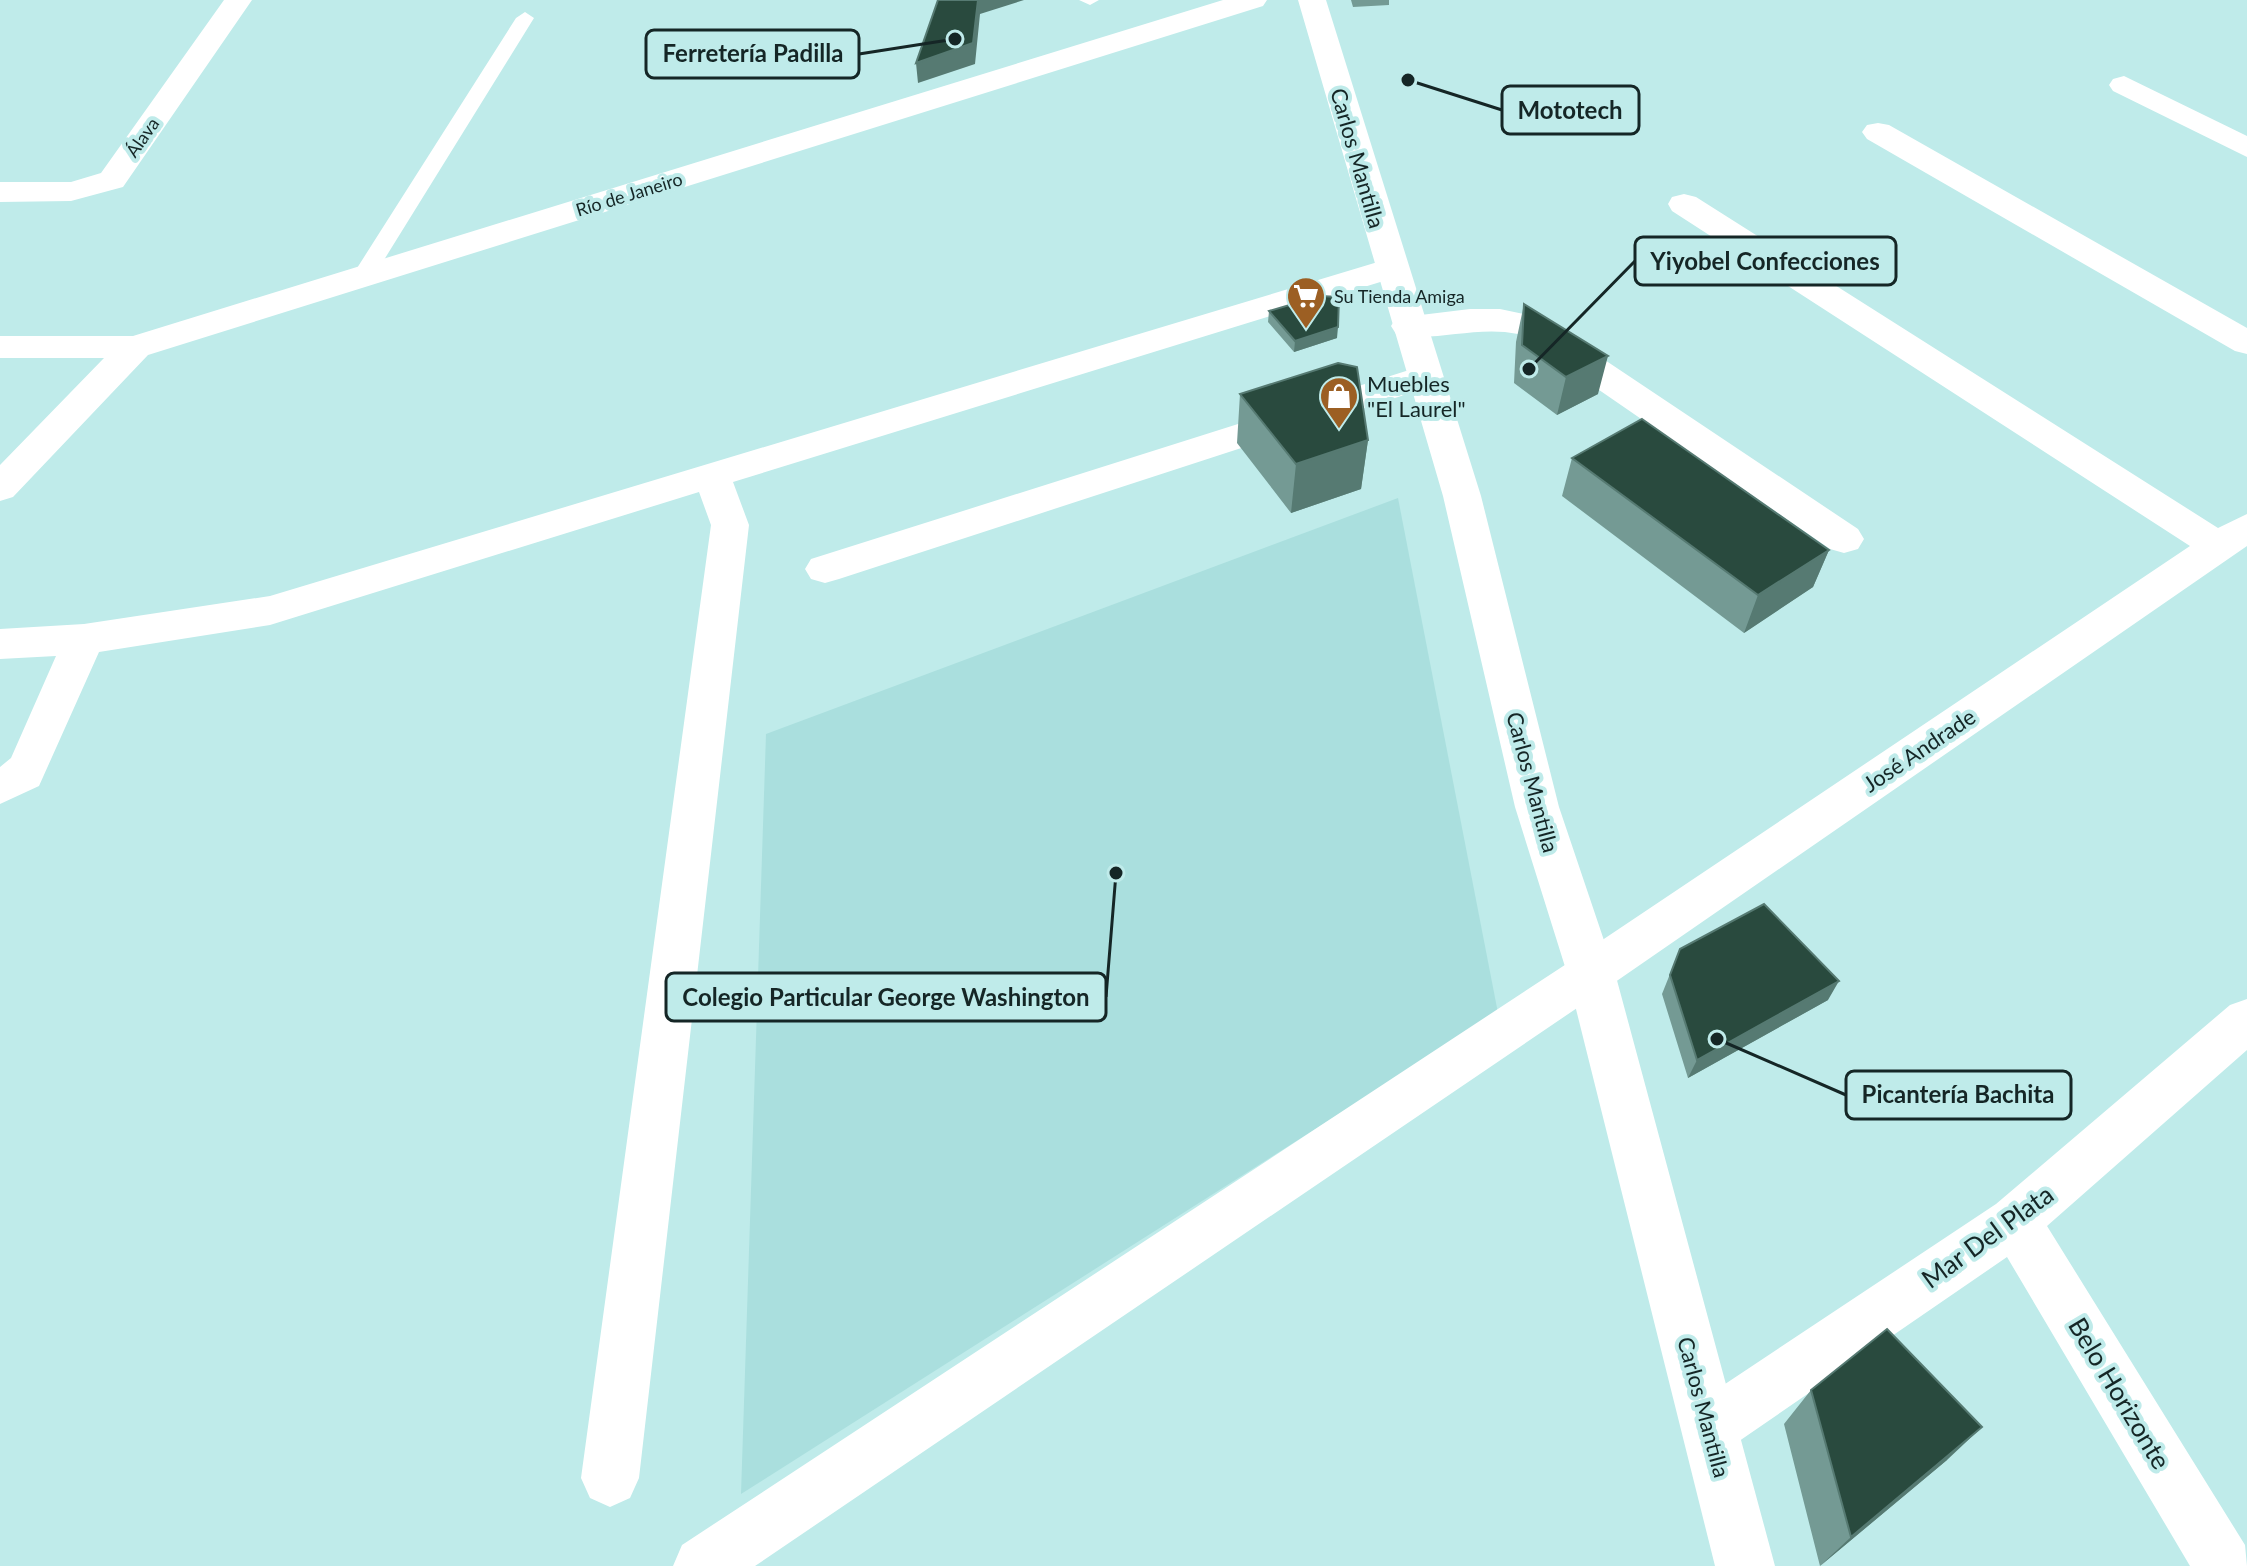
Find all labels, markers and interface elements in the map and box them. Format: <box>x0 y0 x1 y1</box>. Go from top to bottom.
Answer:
callout: Ferretería Padilla <box>646 30 859 78</box>
text: Ferretería Padilla <box>663 38 843 67</box>
street label: Carlos Mantilla <box>1325 85 1391 231</box>
callout: Mototech <box>1502 86 1639 134</box>
text: Mototech <box>1518 95 1623 124</box>
street label: Álava <box>121 113 163 161</box>
street label: Río de Janeiro <box>573 167 685 221</box>
callout: Yiyobel Confecciones <box>1635 237 1896 285</box>
text: Yiyobel Confecciones <box>1649 246 1880 275</box>
supermarket icon: Su Tienda Amiga <box>1285 275 1327 330</box>
place label: Su Tienda Amiga <box>1334 285 1465 307</box>
place label: Muebles "El Laurel" <box>1367 370 1466 422</box>
shop icon: Muebles "El Laurel" <box>1318 375 1360 430</box>
street label: José Andrade <box>1858 703 1980 797</box>
street label: Carlos Mantilla <box>1501 709 1565 855</box>
callout: Colegio Particular George Washington <box>666 973 1106 1021</box>
text: Colegio Particular George Washington <box>682 982 1090 1011</box>
callout: Picantería Bachita <box>1846 1071 2071 1119</box>
text: Picantería Bachita <box>1862 1079 2054 1108</box>
street label: Mar Del Plata <box>1915 1177 2059 1295</box>
street label: Belo Horizonte <box>2062 1311 2178 1475</box>
street label: Carlos Mantilla <box>1672 1334 1736 1480</box>

